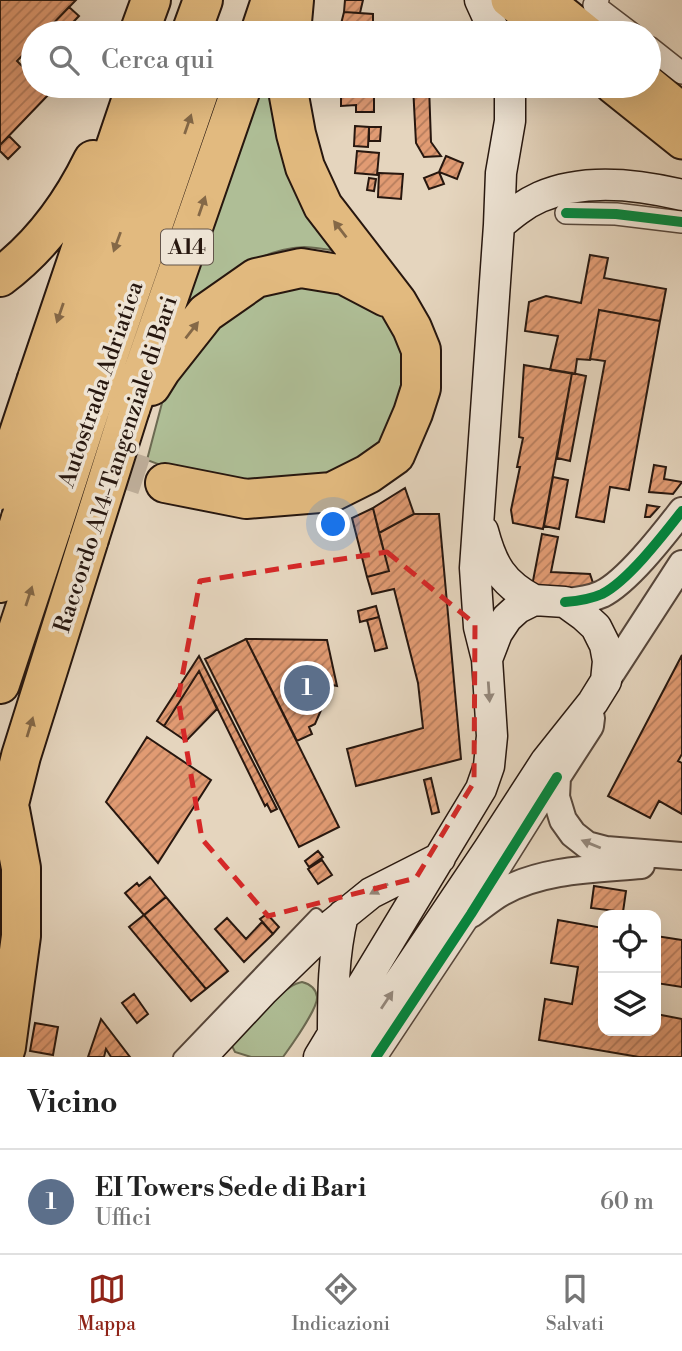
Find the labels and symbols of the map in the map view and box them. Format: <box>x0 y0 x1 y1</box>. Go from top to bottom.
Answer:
one-way arrow <box>183 114 194 135</box>
one-way arrow <box>197 195 208 216</box>
one-way arrow <box>332 220 347 238</box>
road number: A14 <box>161 230 213 264</box>
one-way arrow <box>111 232 122 253</box>
street label: Autostrada Adriatica <box>52 277 149 492</box>
street label: Raccordo A14-Tangenziale di Bari <box>48 293 184 636</box>
one-way arrow <box>54 303 64 324</box>
one-way arrow <box>185 321 200 339</box>
your location <box>316 507 350 541</box>
one-way arrow <box>24 585 35 606</box>
pin: 1 <box>284 662 330 714</box>
one-way arrow <box>484 681 495 703</box>
one-way arrow <box>26 716 36 737</box>
one-way arrow <box>580 838 601 849</box>
one-way arrow <box>370 883 389 895</box>
one-way arrow <box>380 991 393 1010</box>

